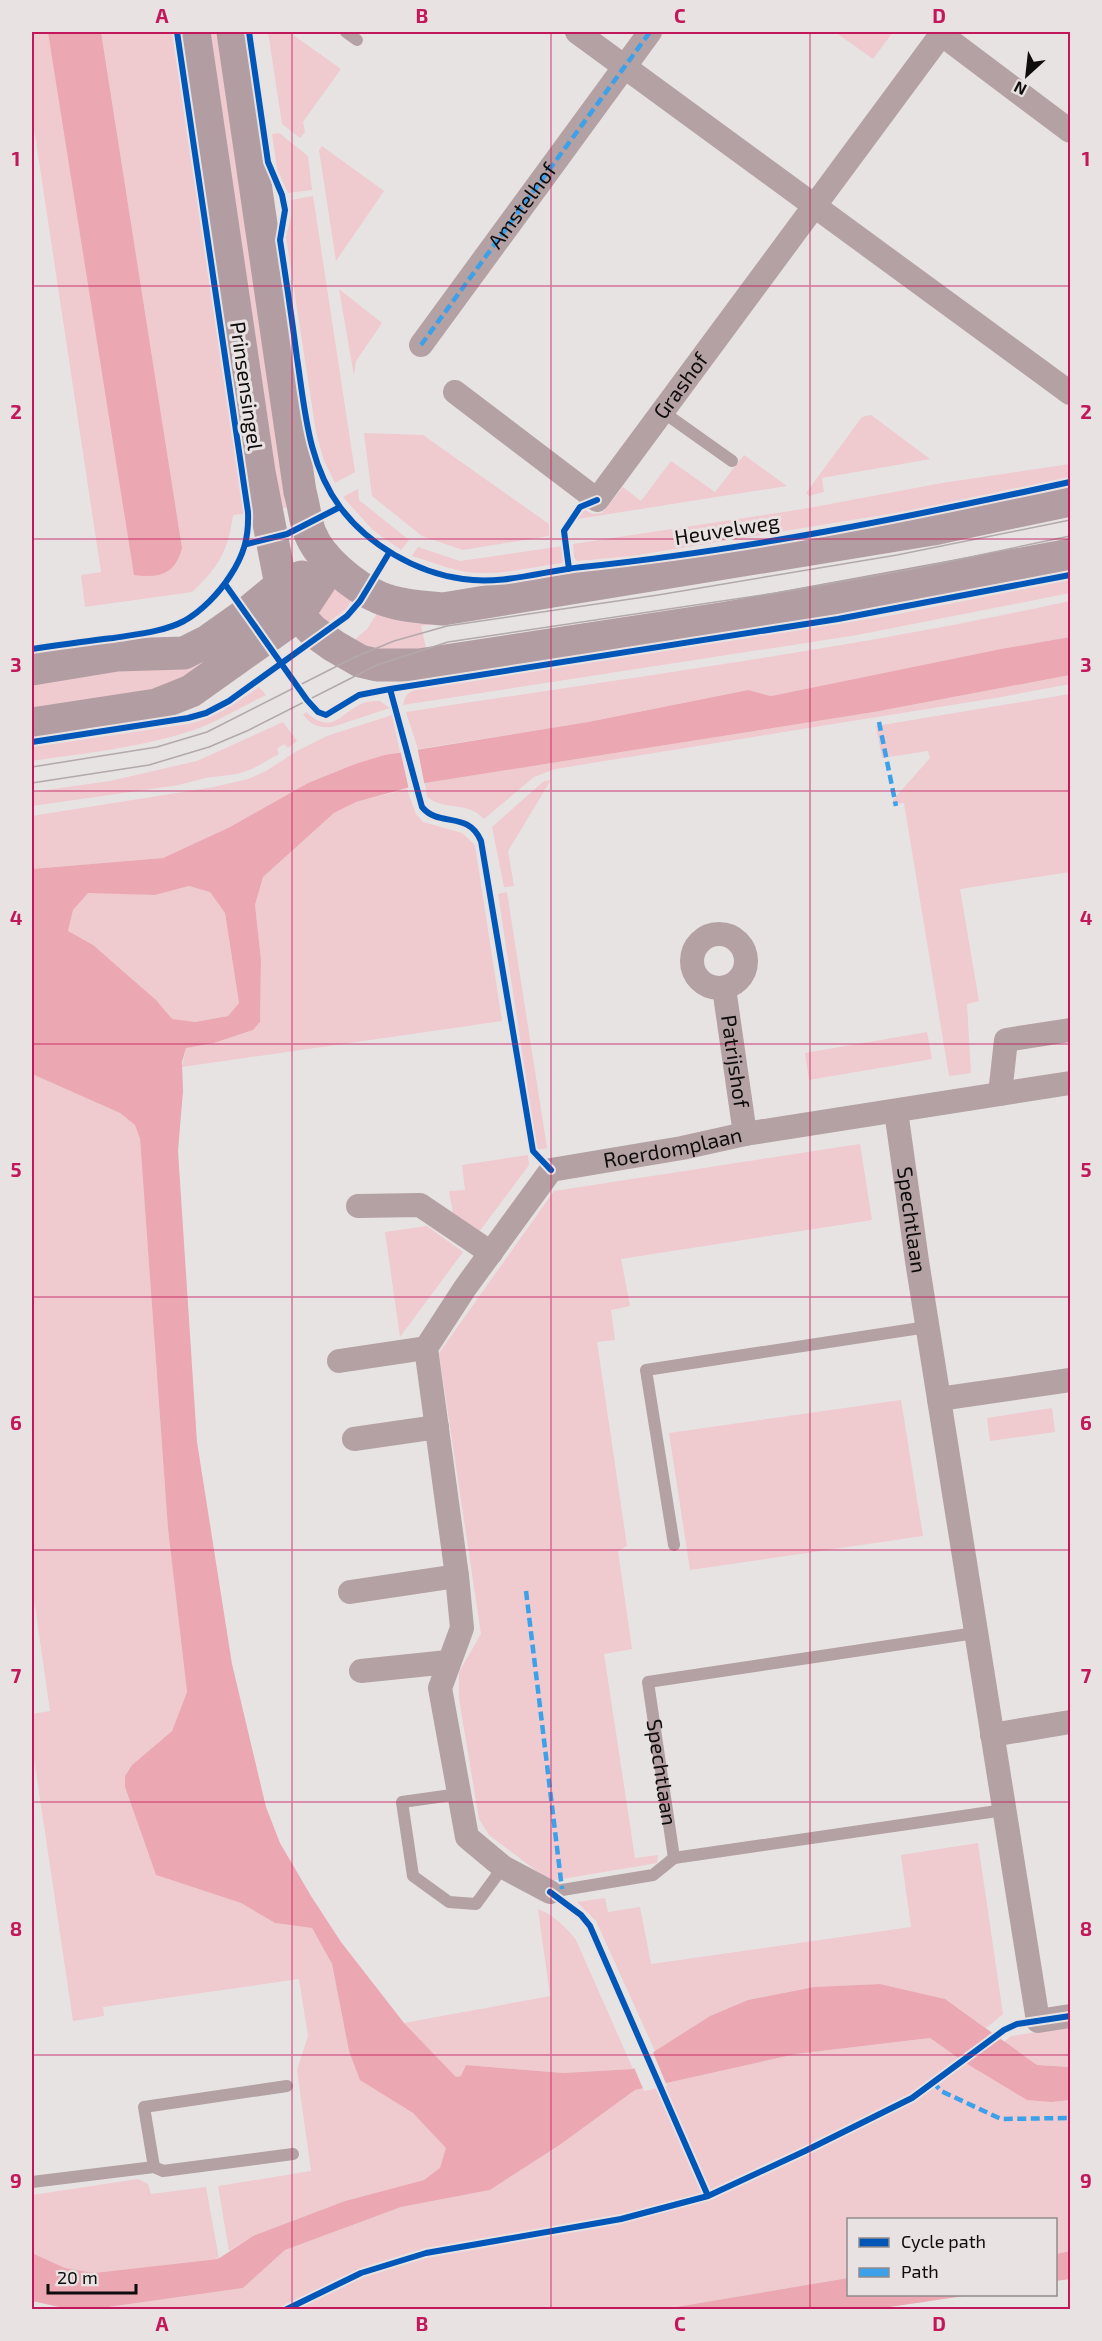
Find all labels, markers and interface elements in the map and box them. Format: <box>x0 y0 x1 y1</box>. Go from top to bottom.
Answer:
text: A <box>155 3 169 27</box>
text: B <box>416 3 428 27</box>
text: C <box>674 3 686 27</box>
text: D <box>932 3 946 27</box>
north arrow <box>997 45 1057 105</box>
text: N <box>1010 78 1029 100</box>
text: 1 <box>12 146 20 170</box>
text: 1 <box>1082 146 1090 170</box>
street label: Amstelhof <box>482 157 562 253</box>
street label: Prinsensingel <box>226 320 269 452</box>
street label: Grashof <box>647 346 713 423</box>
text: 2 <box>10 399 22 423</box>
text: 2 <box>1080 399 1092 423</box>
street label: Heuvelweg <box>673 508 781 549</box>
text: 3 <box>10 652 22 676</box>
text: 3 <box>1080 652 1092 676</box>
text: 4 <box>10 905 23 929</box>
text: 4 <box>1080 905 1093 929</box>
street label: Patrijshof <box>717 1013 755 1110</box>
street label: Roerdomplaan <box>601 1121 744 1172</box>
text: 5 <box>10 1157 22 1181</box>
text: 5 <box>1080 1157 1092 1181</box>
street label: Spechtlaan <box>893 1165 933 1275</box>
text: 6 <box>10 1410 22 1434</box>
text: 6 <box>1080 1410 1092 1434</box>
text: 7 <box>11 1663 22 1687</box>
text: 7 <box>1081 1663 1092 1687</box>
street label: Spechtlaan <box>643 1717 683 1827</box>
text: 8 <box>10 1916 22 1940</box>
text: 8 <box>1080 1916 1092 1940</box>
text: 9 <box>10 2168 22 2192</box>
text: 9 <box>1080 2168 1092 2192</box>
legend <box>847 2218 1057 2296</box>
text: Cycle path <box>901 2230 986 2252</box>
scale bar <box>48 2257 136 2295</box>
text: Path <box>901 2260 939 2282</box>
text: 20 m <box>57 2266 98 2288</box>
text: A <box>155 2311 169 2335</box>
text: B <box>416 2311 428 2335</box>
text: C <box>674 2311 686 2335</box>
text: D <box>932 2311 946 2335</box>

